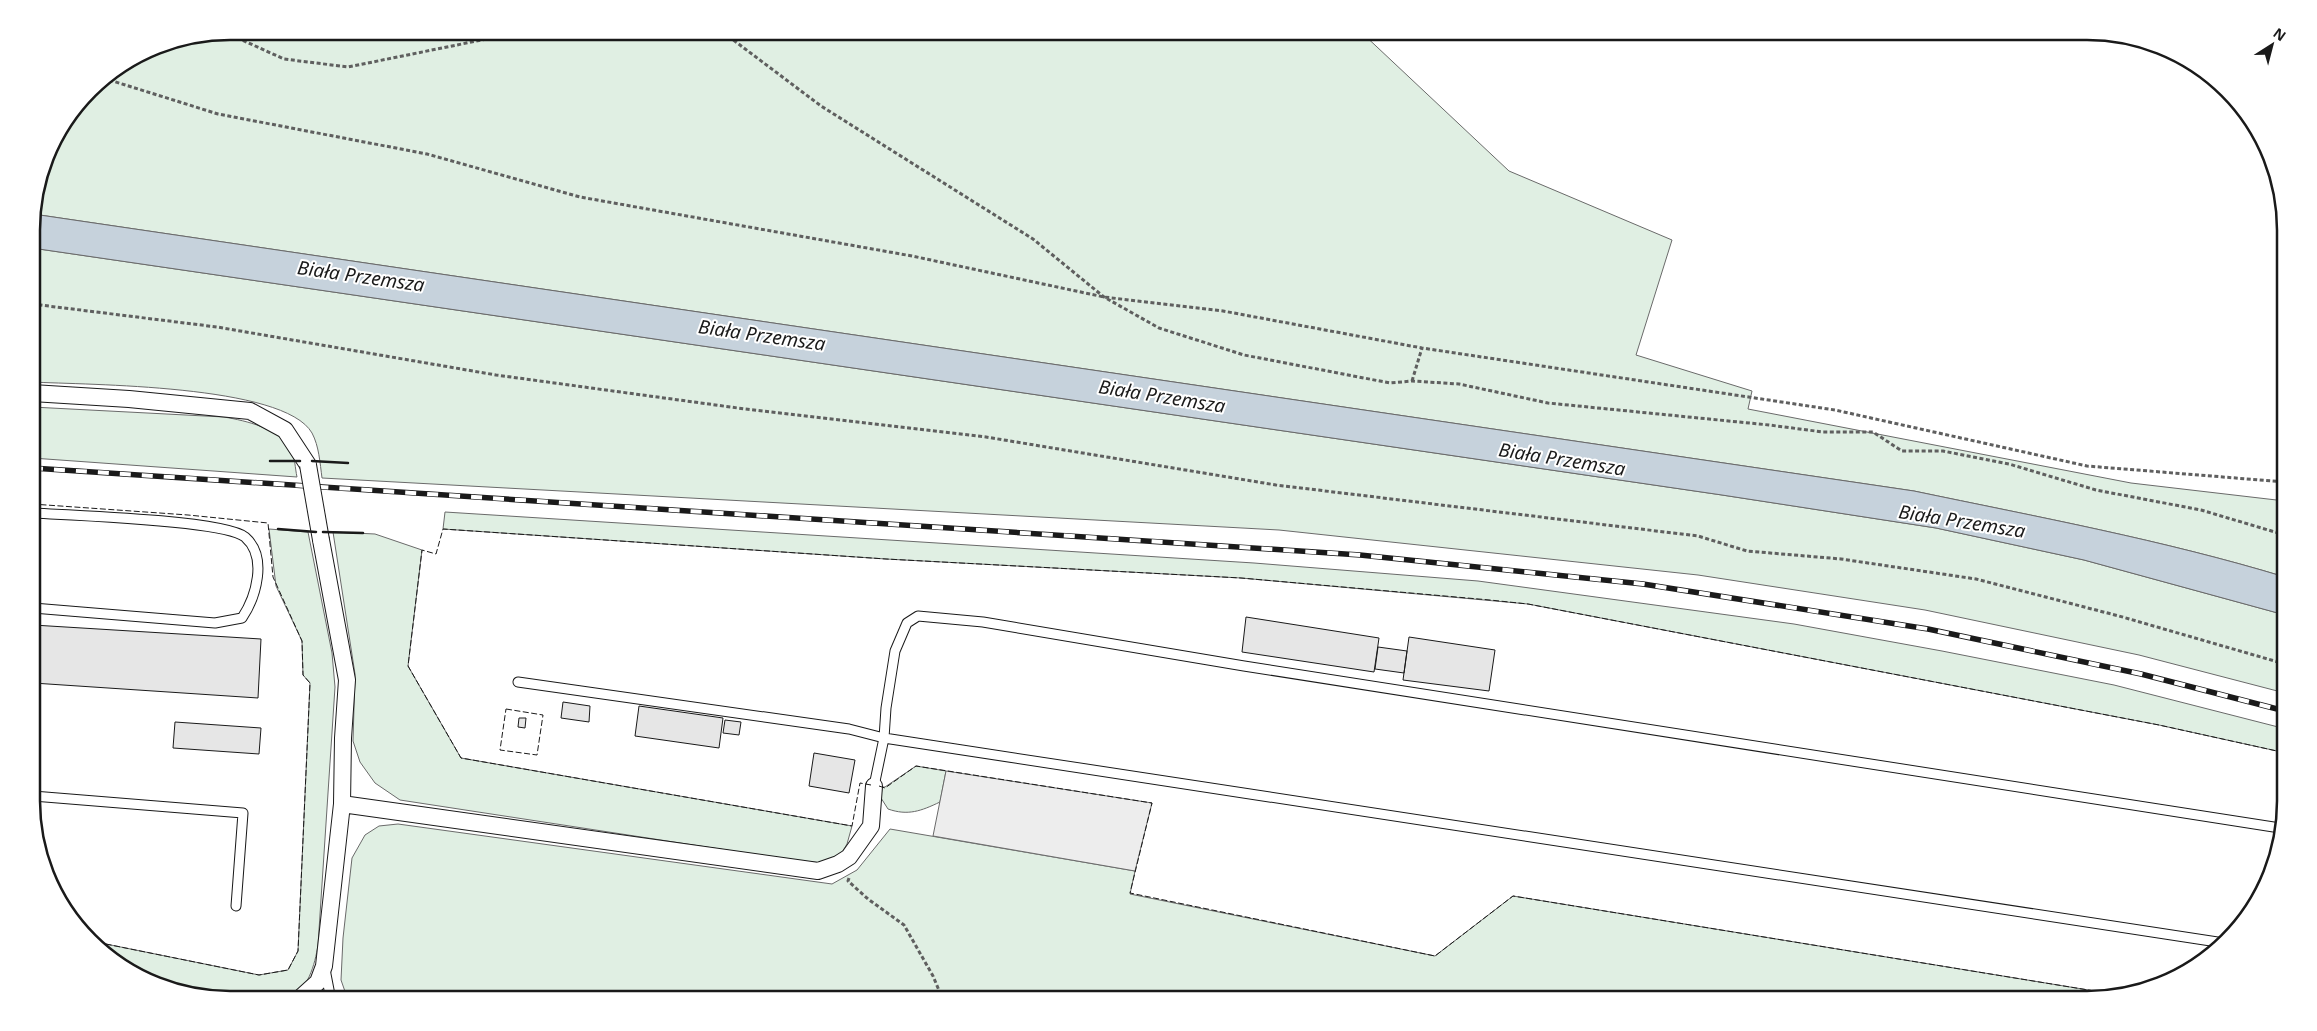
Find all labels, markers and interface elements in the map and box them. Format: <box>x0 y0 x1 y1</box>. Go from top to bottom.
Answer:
north arrow <box>2247 20 2297 70</box>
text: N <box>2270 23 2290 45</box>
water label: Biała Przemsza <box>296 254 426 298</box>
water label: Biała Przemsza <box>697 313 827 357</box>
water label: Biała Przemsza <box>1097 373 1227 419</box>
water label: Biała Przemsza <box>1497 436 1627 482</box>
water label: Biała Przemsza <box>1897 498 2027 544</box>

